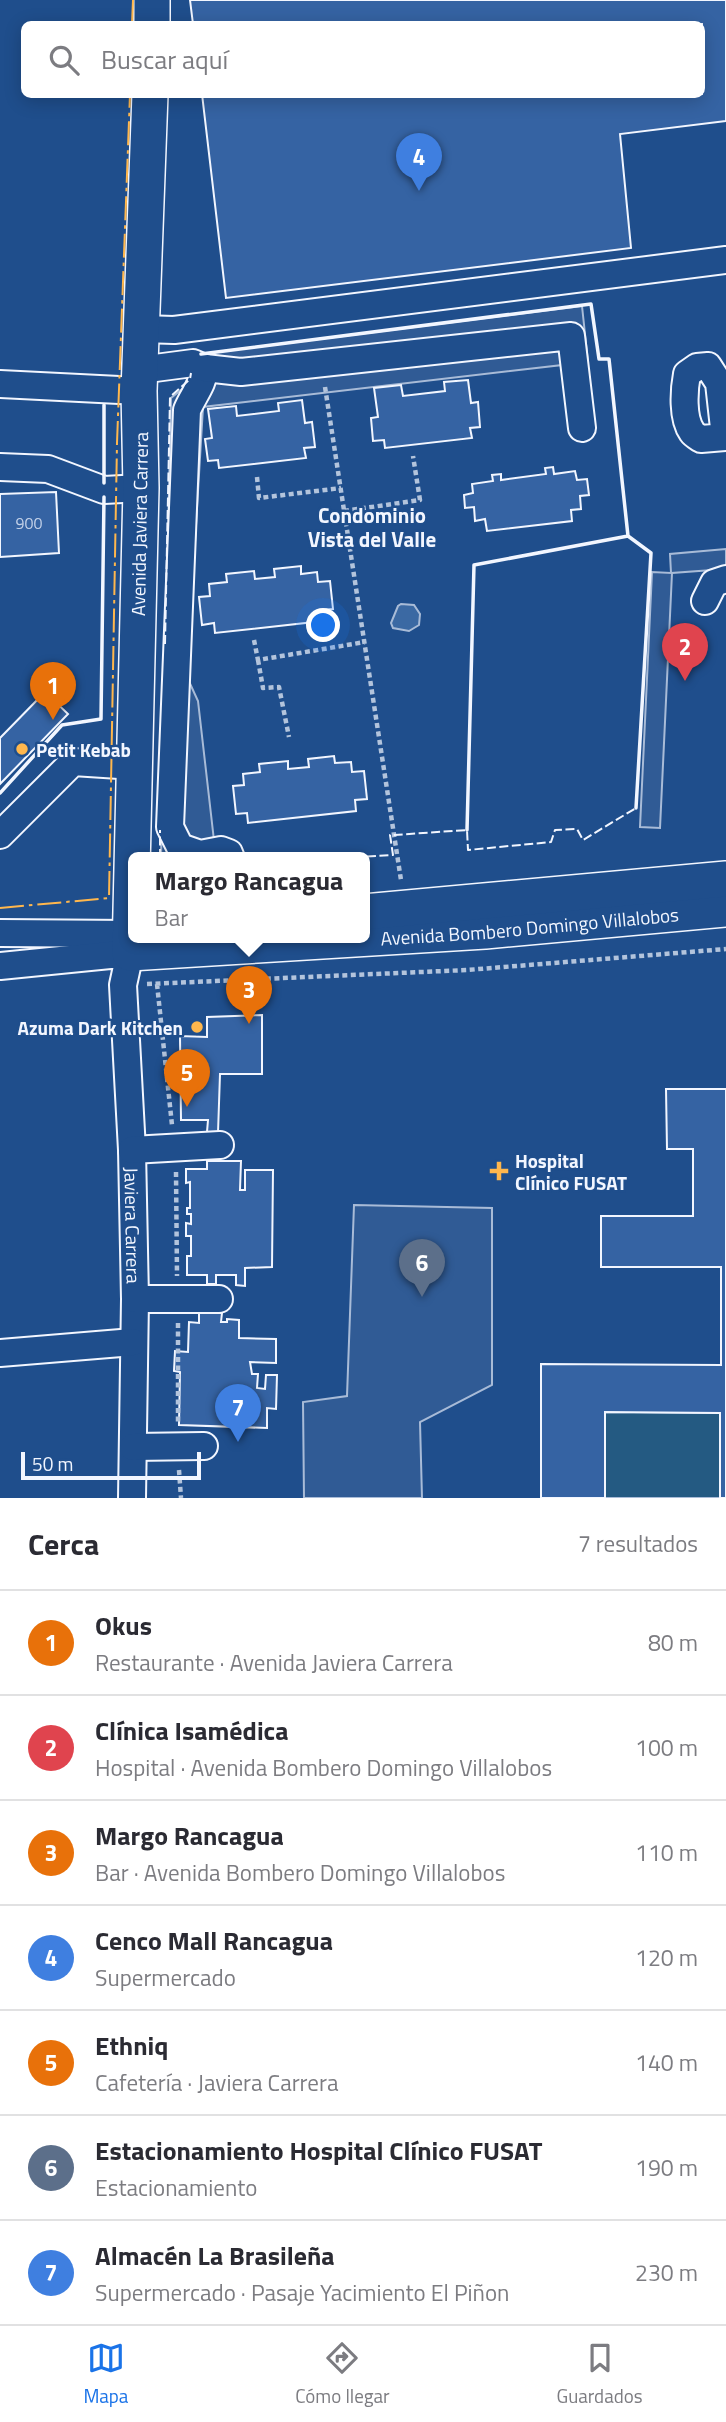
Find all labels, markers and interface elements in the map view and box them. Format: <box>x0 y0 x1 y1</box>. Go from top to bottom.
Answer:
search box <box>21 21 705 98</box>
text: Buscar aquí <box>101 40 228 79</box>
icon: search <box>45 41 83 79</box>
pin: 4 <box>396 133 442 191</box>
street label: Avenida Javiera Carrera <box>123 431 155 616</box>
district label: Condominio Vista del Valle <box>308 499 436 555</box>
house number: 900 <box>16 511 42 535</box>
your location <box>306 608 340 642</box>
pin: 2 <box>662 623 708 681</box>
pin: 1 <box>30 662 76 720</box>
place label: Petit Kebab <box>36 735 131 764</box>
marker: Petit Kebab <box>14 741 30 757</box>
popup <box>128 852 370 943</box>
text: Margo Rancagua <box>155 861 343 900</box>
street label: Avenida Bombero Domingo Villalobos <box>380 899 680 952</box>
text: Bar <box>155 900 188 935</box>
pin: 3 <box>226 966 272 1024</box>
place label: Azuma Dark Kitchen <box>17 1013 183 1042</box>
marker: Azuma Dark Kitchen <box>189 1019 205 1035</box>
pin: 5 <box>164 1049 210 1107</box>
place label: Hospital Clínico FUSAT <box>515 1146 627 1197</box>
marker: Hospital Clínico FUSAT <box>489 1161 509 1181</box>
street label: Javiera Carrera <box>118 1167 149 1284</box>
pin: 6 <box>399 1239 445 1297</box>
pin: 7 <box>215 1384 261 1442</box>
scale bar <box>21 1449 201 1481</box>
text: 50 m <box>32 1449 73 1478</box>
text: Cerca <box>28 1521 99 1567</box>
text: 7 resultados <box>578 1526 698 1561</box>
text: Okus <box>95 1606 152 1645</box>
text: 1 <box>45 1625 57 1660</box>
text: 80 m <box>648 1625 698 1660</box>
text: Restaurante · Avenida Javiera Carrera <box>95 1645 453 1680</box>
text: Clínica Isamédica <box>95 1711 288 1750</box>
text: 2 <box>45 1730 57 1765</box>
text: 100 m <box>635 1730 698 1765</box>
text: Hospital · Avenida Bombero Domingo Villalobos <box>95 1750 552 1785</box>
text: Margo Rancagua <box>95 1816 284 1855</box>
text: 3 <box>45 1835 57 1870</box>
text: 110 m <box>635 1835 698 1870</box>
text: Bar · Avenida Bombero Domingo Villalobos <box>95 1855 505 1890</box>
text: Cenco Mall Rancagua <box>95 1921 333 1960</box>
text: 4 <box>45 1940 57 1975</box>
text: 120 m <box>635 1940 698 1975</box>
text: Supermercado <box>95 1960 236 1995</box>
text: Ethniq <box>95 2026 168 2065</box>
text: 5 <box>45 2045 57 2080</box>
text: 140 m <box>635 2045 698 2080</box>
text: Cafetería · Javiera Carrera <box>95 2065 338 2100</box>
text: Estacionamiento Hospital Clínico FUSAT <box>95 2131 542 2170</box>
text: 6 <box>45 2150 57 2185</box>
text: 190 m <box>635 2150 698 2185</box>
text: Estacionamiento <box>95 2170 257 2205</box>
text: Almacén La Brasileña <box>95 2236 335 2275</box>
text: 7 <box>45 2255 57 2290</box>
text: 230 m <box>635 2255 698 2290</box>
text: Supermercado · Pasaje Yacimiento El Piñon <box>95 2275 509 2310</box>
tab: Mapa <box>83 2339 128 2410</box>
tab: Cómo llegar <box>295 2339 390 2410</box>
tab: Guardados <box>556 2339 643 2410</box>

